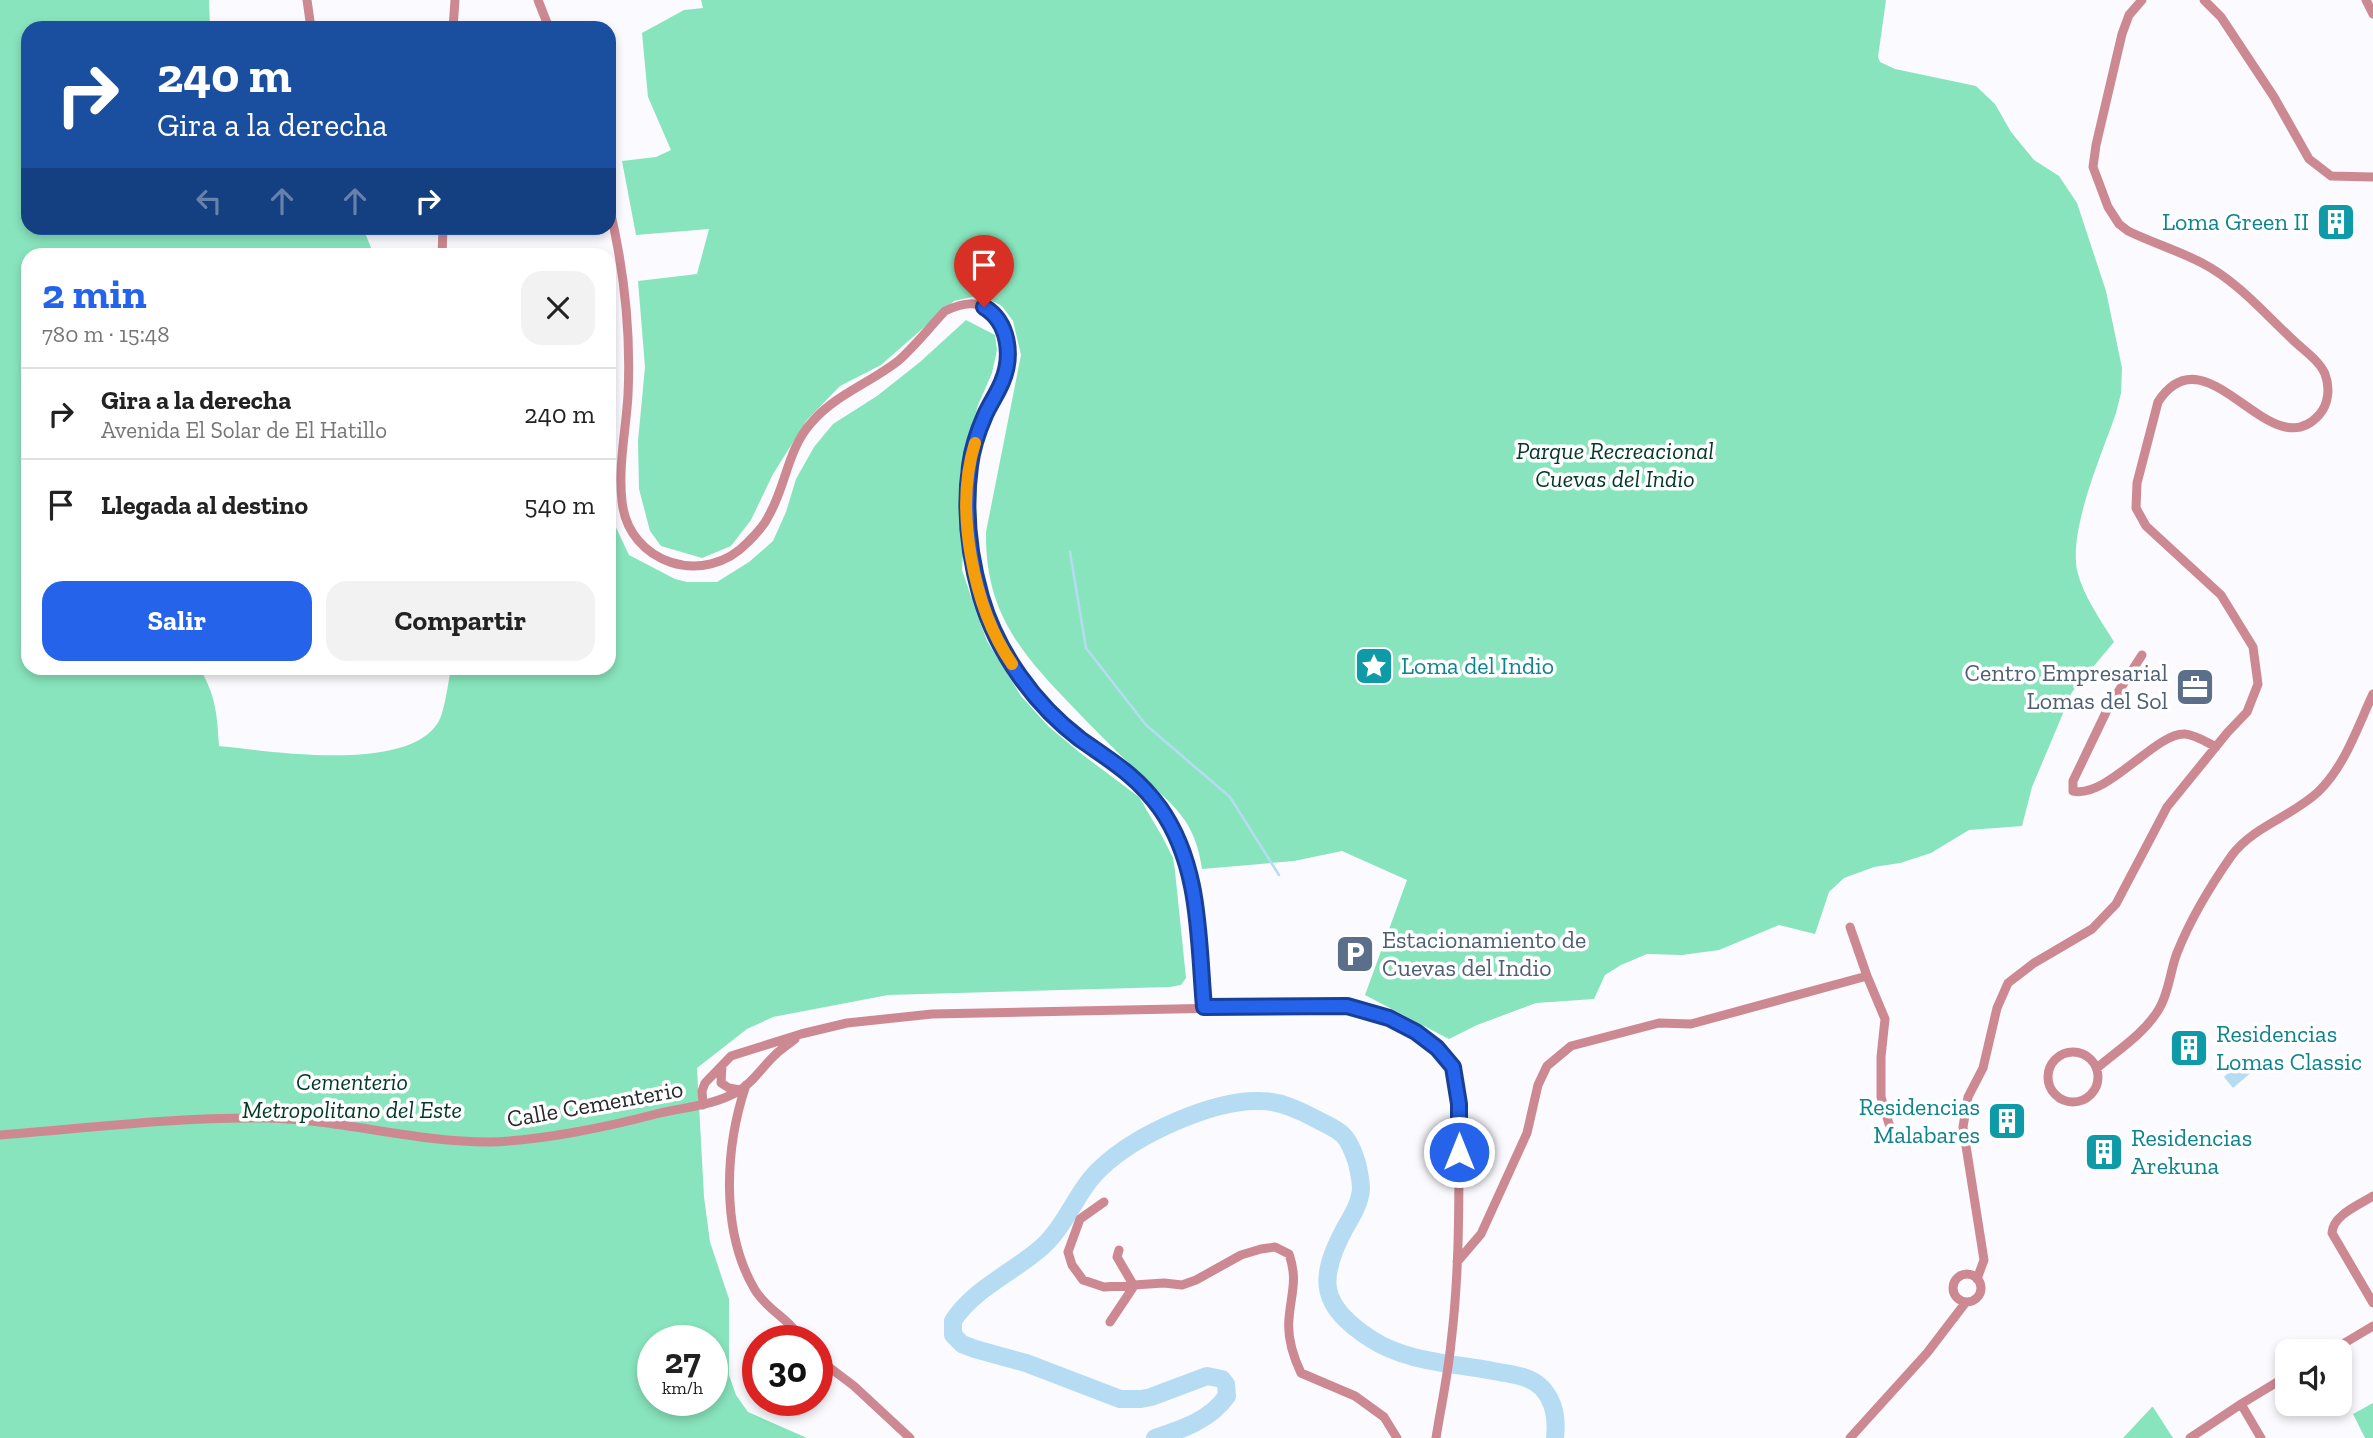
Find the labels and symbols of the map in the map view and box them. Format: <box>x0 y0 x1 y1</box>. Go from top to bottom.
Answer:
building icon: Loma Green II <box>2315 201 2357 243</box>
place label: Loma Green II <box>2162 207 2309 236</box>
pin <box>954 235 1014 307</box>
park label: Parque Recreacional Cuevas del Indio <box>1516 436 1714 493</box>
place icon: Loma del Indio <box>1353 645 1395 687</box>
place label: Loma del Indio <box>1401 651 1554 680</box>
place label: Centro Empresarial Lomas del Sol <box>1964 658 2168 715</box>
office icon: Centro Empresarial Lomas del Sol <box>2174 666 2216 708</box>
place label: Estacionamiento de Cuevas del Indio <box>1382 925 1586 982</box>
parking icon: Estacionamiento de Cuevas del Indio <box>1334 933 1376 975</box>
place label: Residencias Lomas Classic <box>2216 1019 2362 1076</box>
building icon: Residencias Lomas Classic <box>2168 1027 2210 1069</box>
park label: Cementerio Metropolitano del Este <box>242 1067 462 1124</box>
street label: Calle Cementerio <box>505 1074 685 1133</box>
place label: Residencias Malabares <box>1859 1092 1980 1149</box>
building icon: Residencias Malabares <box>1986 1100 2028 1142</box>
position arrow <box>1422 1115 1496 1189</box>
place label: Residencias Arekuna <box>2131 1123 2252 1180</box>
building icon: Residencias Arekuna <box>2083 1131 2125 1173</box>
speed limit sign: 30 <box>742 1325 833 1416</box>

